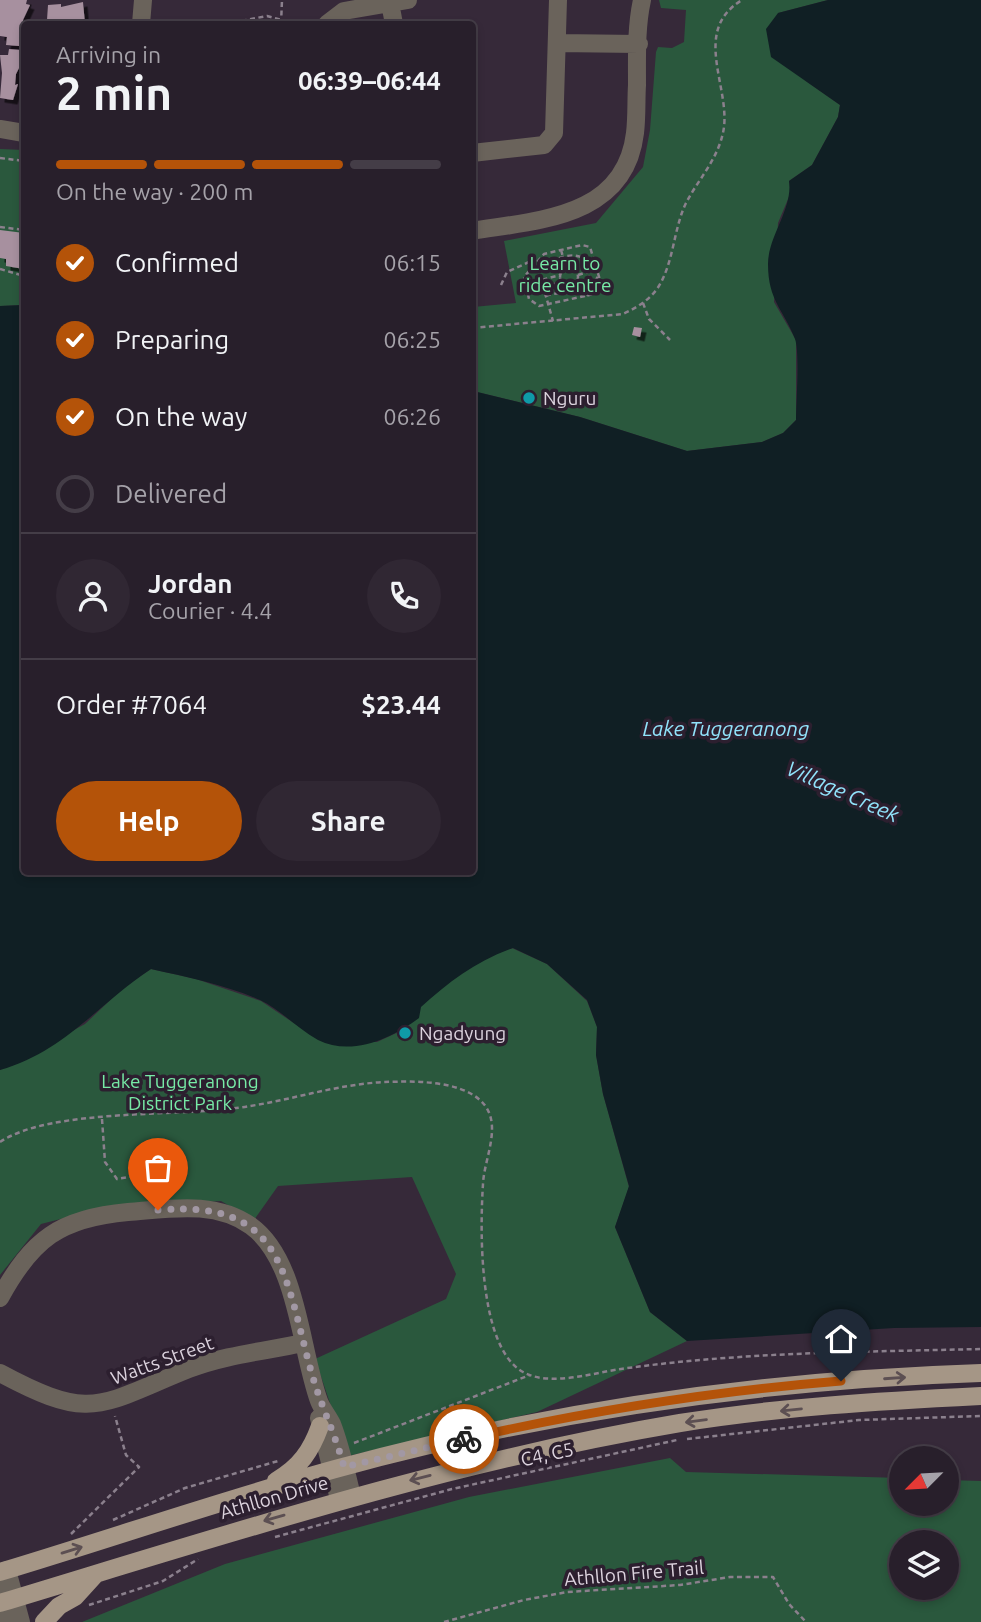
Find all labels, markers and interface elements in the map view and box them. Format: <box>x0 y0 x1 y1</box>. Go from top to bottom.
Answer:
text: Arriving in <box>56 42 161 67</box>
text: 06:39–06:44 <box>298 66 441 95</box>
text: 2 min <box>56 67 172 119</box>
text: On the way · 200 m <box>56 179 253 204</box>
icon: check <box>56 244 94 282</box>
text: Confirmed <box>115 248 239 277</box>
text: 06:15 <box>383 250 441 275</box>
park label: Learn to ride centre <box>518 252 612 296</box>
icon: check <box>56 321 94 359</box>
text: Preparing <box>115 325 229 354</box>
text: 06:25 <box>383 327 441 352</box>
place label: Nguru <box>543 387 596 409</box>
marker: Nguru <box>521 390 537 406</box>
icon: check <box>56 398 94 436</box>
text: On the way <box>115 402 247 431</box>
text: 06:26 <box>383 404 441 429</box>
text: Delivered <box>115 479 227 508</box>
button: person <box>56 559 130 633</box>
button: phone <box>367 559 441 633</box>
text: Jordan <box>148 569 233 598</box>
text: Courier · 4.4 <box>148 598 272 623</box>
text: Order #7064 <box>56 690 207 719</box>
text: $23.44 <box>361 690 441 719</box>
water label: Lake Tuggeranong <box>643 716 809 740</box>
water label: Village Creek <box>783 755 903 827</box>
button: Help <box>56 781 242 861</box>
button: Share <box>256 781 441 861</box>
place label: Ngadyung <box>419 1022 506 1044</box>
marker: Ngadyung <box>397 1025 413 1041</box>
park label: Lake Tuggeranong District Park <box>101 1070 259 1114</box>
pin <box>128 1138 188 1210</box>
icon: bag <box>139 1149 177 1187</box>
pin <box>811 1309 871 1381</box>
icon: home <box>822 1320 860 1358</box>
street label: Watts Street <box>108 1331 217 1389</box>
one-way arrow <box>884 1371 907 1384</box>
one-way arrow <box>780 1403 803 1416</box>
courier <box>429 1404 499 1474</box>
one-way arrow <box>686 1415 708 1428</box>
icon: bike <box>445 1420 483 1458</box>
street label: C4, C5 <box>518 1438 576 1470</box>
north arrow <box>889 1446 959 1516</box>
map controls <box>889 1446 959 1600</box>
street label: Athllon Drive <box>217 1471 331 1523</box>
one-way arrow <box>409 1472 432 1485</box>
one-way arrow <box>263 1512 286 1525</box>
button: layers <box>889 1530 959 1600</box>
one-way arrow <box>60 1542 82 1555</box>
street label: Athllon Fire Trail <box>563 1556 705 1590</box>

